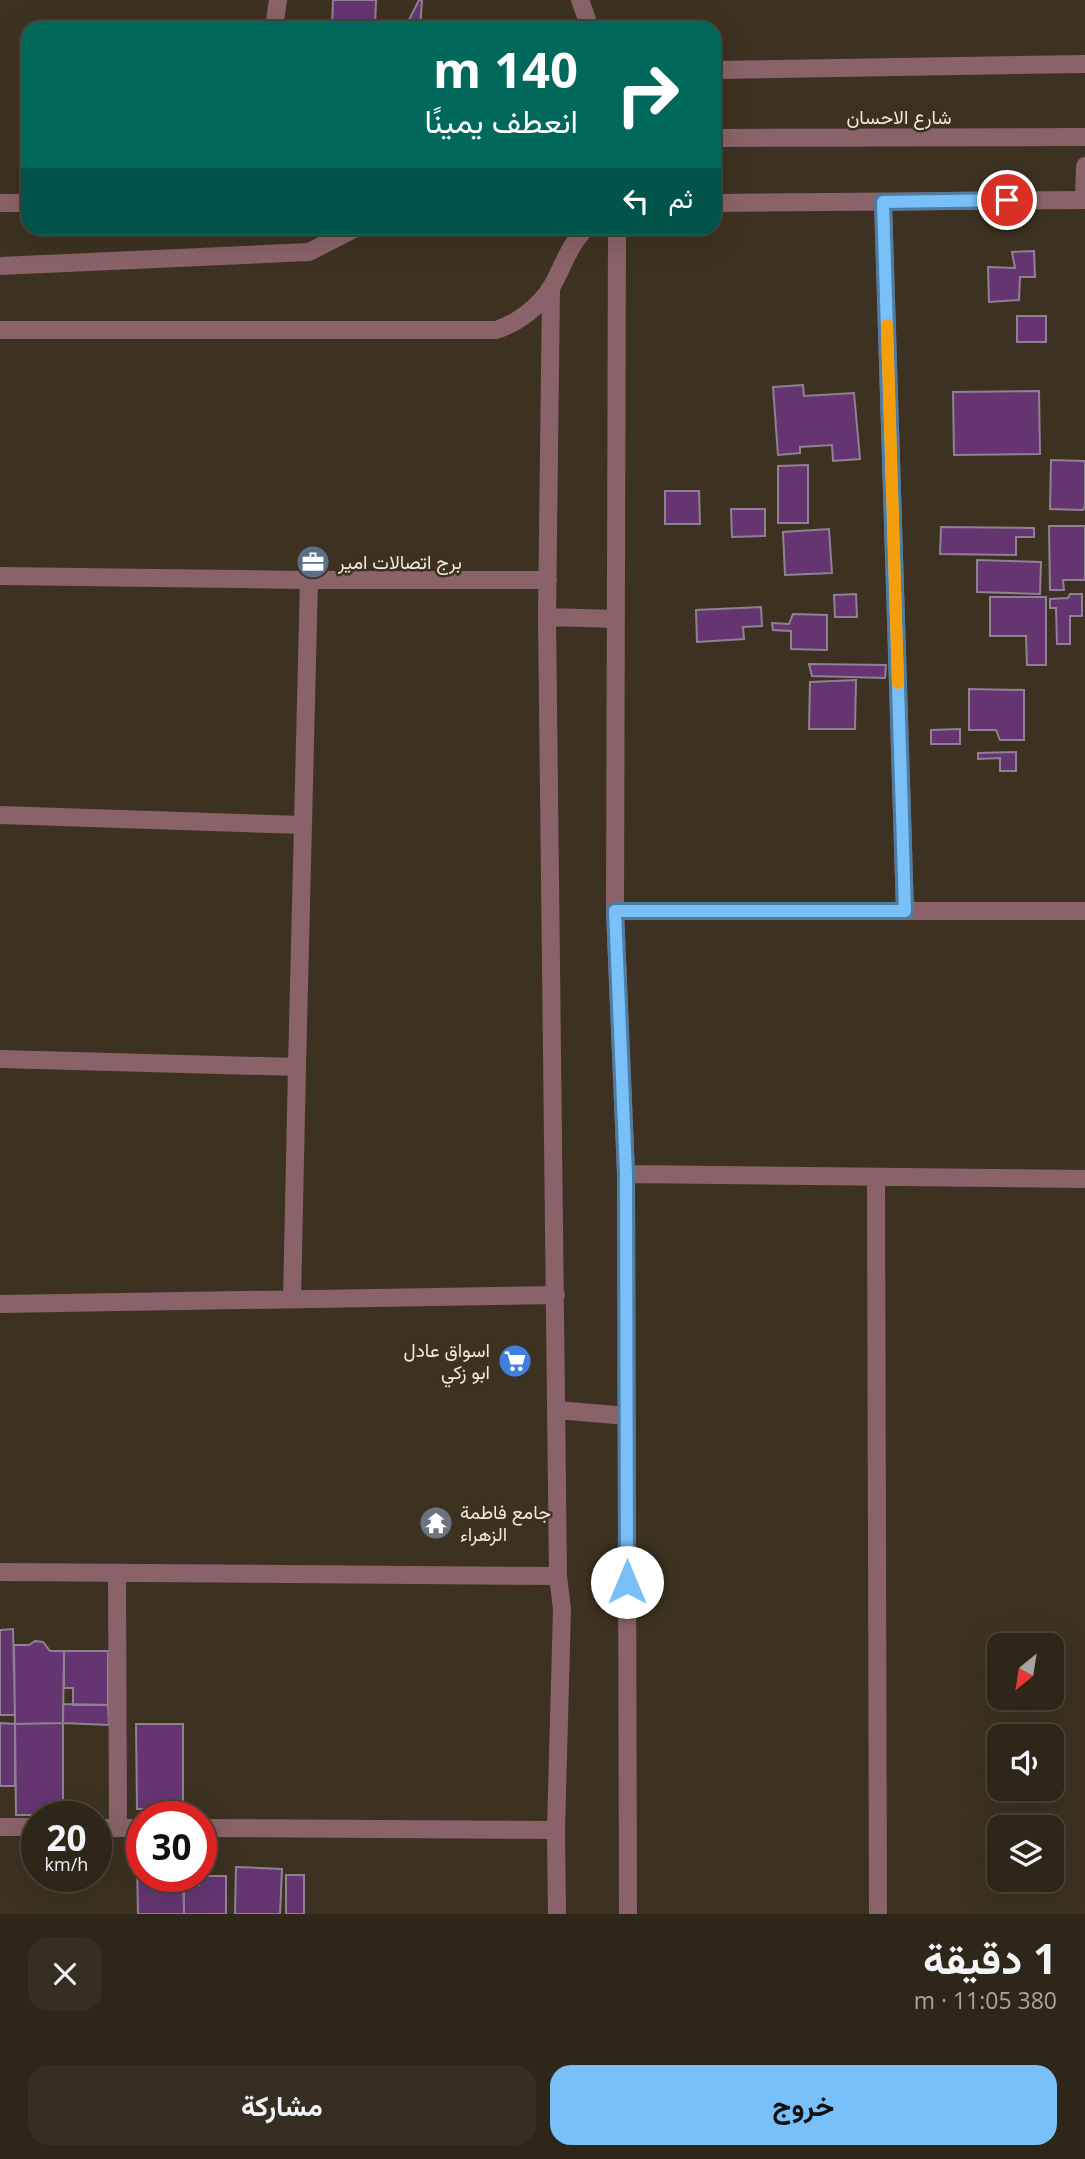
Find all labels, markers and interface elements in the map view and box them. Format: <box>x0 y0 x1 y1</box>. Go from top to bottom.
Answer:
text: 140 m <box>433 36 578 102</box>
icon: right <box>602 49 693 140</box>
text: انعطف يمينًا <box>424 99 578 142</box>
street label: شارع الاحسان <box>847 104 951 130</box>
pin <box>977 170 1037 230</box>
text: ثم <box>669 180 693 216</box>
icon: arrive <box>988 181 1026 219</box>
icon: left <box>617 182 655 220</box>
office icon: برج اتصالات امير <box>294 543 332 581</box>
place label: برج اتصالات امير <box>337 549 462 575</box>
place label: اسواق عادل ابو زكي <box>404 1337 490 1388</box>
supermarket icon: اسواق عادل ابو زكي <box>496 1342 534 1380</box>
place label: جامع فاطمة الزهراء <box>460 1499 551 1547</box>
temple icon: جامع فاطمة الزهراء <box>417 1504 455 1542</box>
position arrow <box>590 1545 664 1619</box>
north arrow <box>987 1633 1064 1710</box>
map controls <box>987 1633 1064 1892</box>
button: sound <box>987 1724 1064 1801</box>
speed limit sign: 30 <box>126 1801 217 1892</box>
text: 20 <box>46 1814 87 1861</box>
button: layers <box>987 1815 1064 1892</box>
text: km/h <box>45 1852 88 1876</box>
text: 1 دقيقة <box>923 1929 1057 1986</box>
button: close <box>28 1937 102 2011</box>
text: 380 m · 11:05 <box>914 1984 1057 2016</box>
button: مشاركة <box>28 2065 536 2145</box>
button: خروج <box>550 2065 1057 2145</box>

